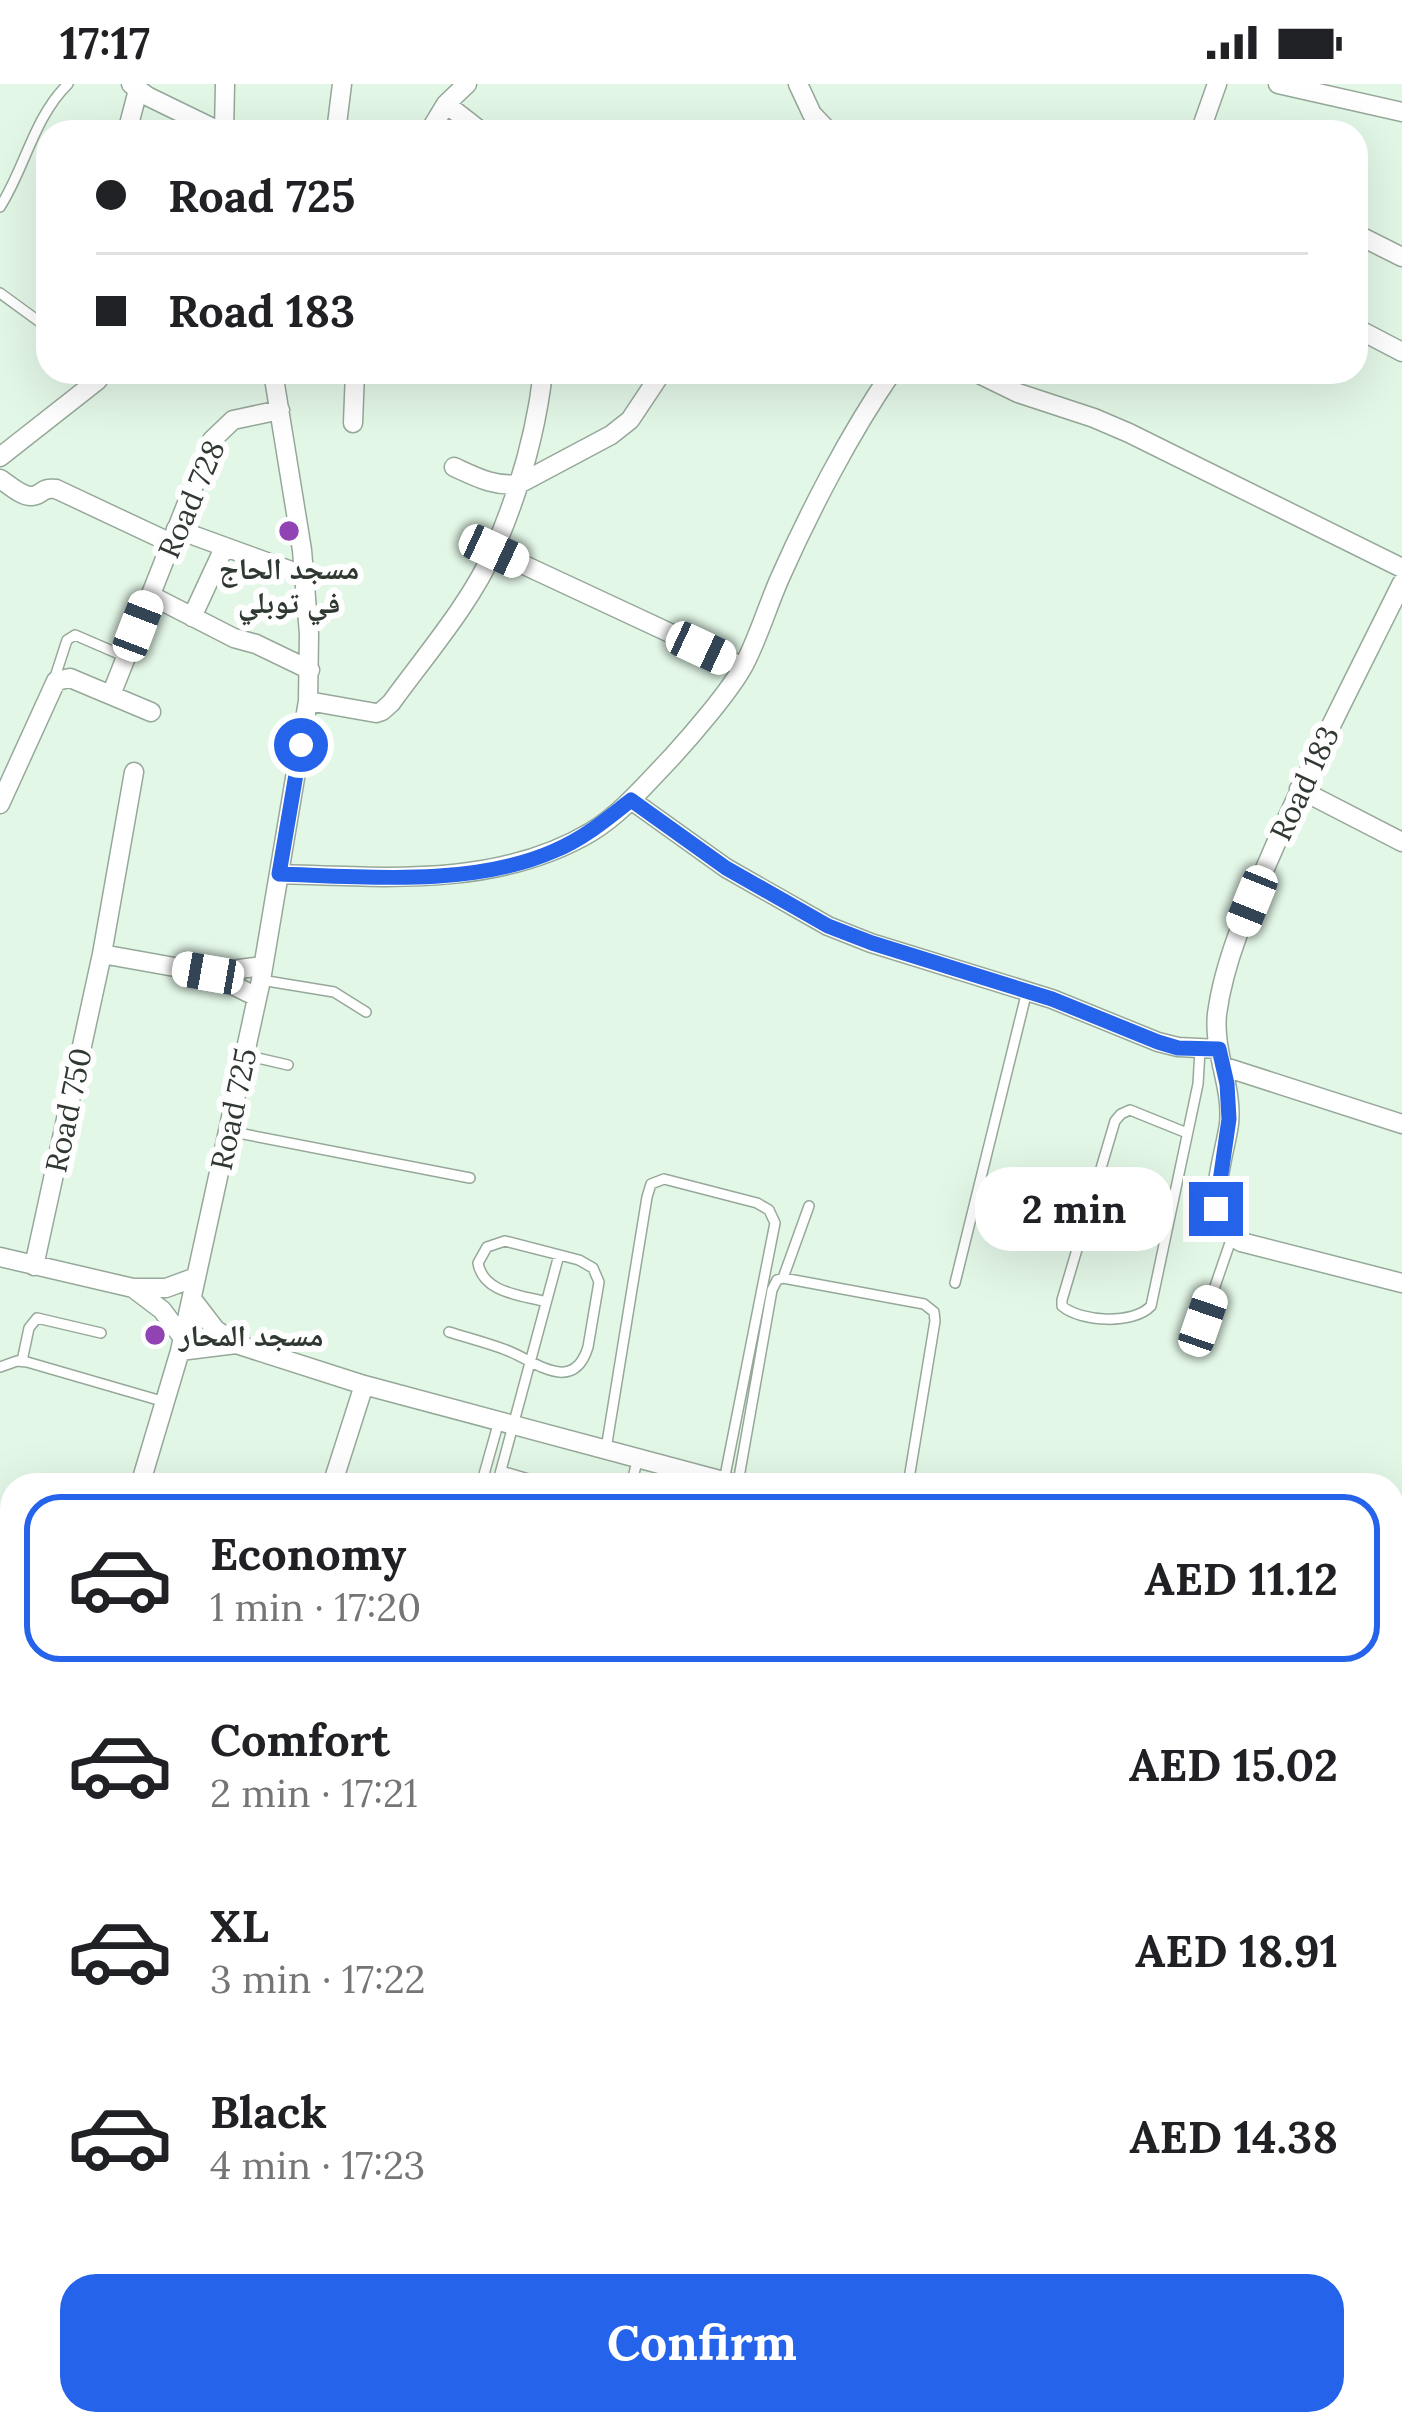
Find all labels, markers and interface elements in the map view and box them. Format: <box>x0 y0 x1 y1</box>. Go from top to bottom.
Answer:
text: 17:17 <box>60 14 150 71</box>
text: Road 725 <box>168 167 355 224</box>
text: Road 183 <box>168 282 355 339</box>
street label: Road 728 <box>149 434 233 564</box>
marker: مسجد الحاج في توبلي <box>276 518 302 544</box>
car <box>454 519 534 583</box>
place label: مسجد الحاج في توبلي <box>219 549 359 626</box>
car <box>108 586 168 666</box>
car <box>661 616 741 680</box>
route start <box>274 718 328 772</box>
street label: Road 183 <box>1261 720 1347 846</box>
car <box>1222 861 1282 941</box>
car <box>169 949 247 997</box>
street label: Road 750 <box>36 1044 100 1176</box>
street label: Road 725 <box>202 1045 264 1173</box>
callout: 2 min <box>976 1167 1174 1251</box>
route end <box>1189 1182 1243 1236</box>
text: 2 min <box>1022 1184 1126 1234</box>
car <box>1174 1281 1232 1361</box>
place label: مسجد المحار <box>177 1316 323 1354</box>
marker: مسجد المحار <box>142 1322 168 1348</box>
icon: car <box>66 1524 174 1632</box>
text: Economy <box>210 1525 406 1582</box>
text: AED 11.12 <box>1145 1550 1338 1607</box>
text: 1 min · 17:20 <box>210 1582 421 1632</box>
icon: car <box>66 1710 174 1818</box>
text: Comfort <box>210 1711 390 1768</box>
text: AED 15.02 <box>1129 1736 1338 1793</box>
text: 2 min · 17:21 <box>210 1768 418 1818</box>
icon: car <box>66 1896 174 2004</box>
text: XL <box>210 1897 269 1954</box>
text: AED 18.91 <box>1135 1922 1338 1979</box>
text: 3 min · 17:22 <box>210 1954 426 2004</box>
icon: car <box>66 2082 174 2190</box>
text: Black <box>210 2083 327 2140</box>
text: AED 14.38 <box>1130 2108 1338 2165</box>
text: 4 min · 17:23 <box>210 2140 425 2190</box>
button: Confirm <box>60 2274 1344 2412</box>

